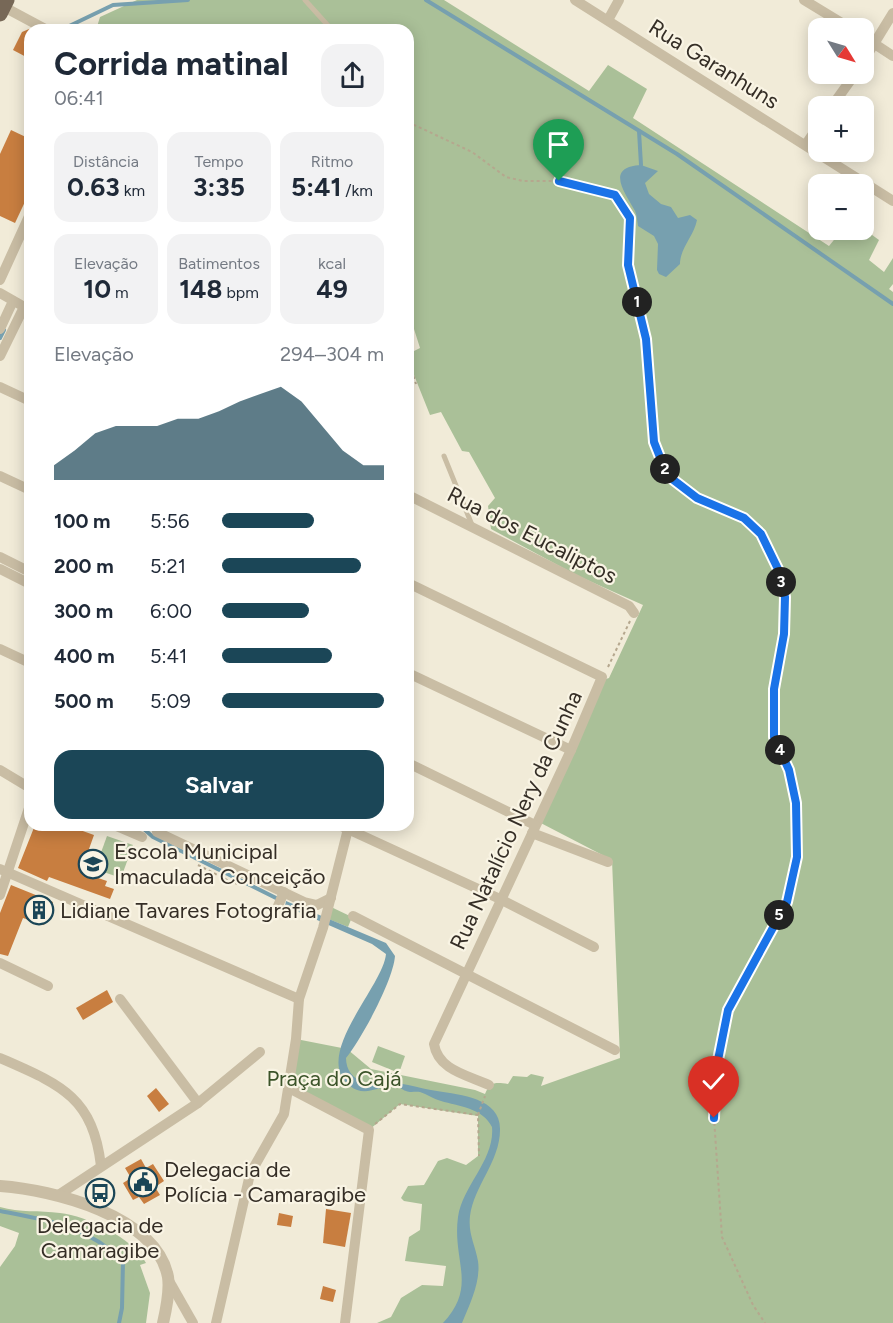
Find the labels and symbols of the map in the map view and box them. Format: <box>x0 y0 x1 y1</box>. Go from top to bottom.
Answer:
street label: Rua Garanhuns <box>644 13 784 115</box>
north arrow <box>808 18 874 84</box>
pin <box>533 119 584 181</box>
pin: 1 <box>622 287 652 317</box>
pin: 2 <box>650 454 680 484</box>
street label: Rua dos Eucaliptos <box>443 481 621 589</box>
pin: 3 <box>766 567 796 597</box>
street label: Rua Natalício Nery da Cunha <box>444 686 588 954</box>
pin: 4 <box>765 735 795 765</box>
place label: Escola Municipal Imaculada Conceição <box>114 838 325 890</box>
school or university icon: Escola Municipal Imaculada Conceição <box>77 848 109 880</box>
building icon: Lidiane Tavares Fotografia <box>23 894 55 926</box>
place label: Lidiane Tavares Fotografia <box>60 897 316 924</box>
pin: 5 <box>764 900 794 930</box>
pin <box>688 1056 739 1118</box>
park label: Praça do Cajá <box>266 1065 402 1092</box>
place label: Delegacia de Polícia - Camaragibe <box>164 1156 366 1208</box>
public building icon: Delegacia de Polícia - Camaragibe <box>127 1166 159 1198</box>
bus stop icon: Delegacia de Camaragibe <box>84 1177 116 1209</box>
place label: Delegacia de Camaragibe <box>37 1212 163 1264</box>

